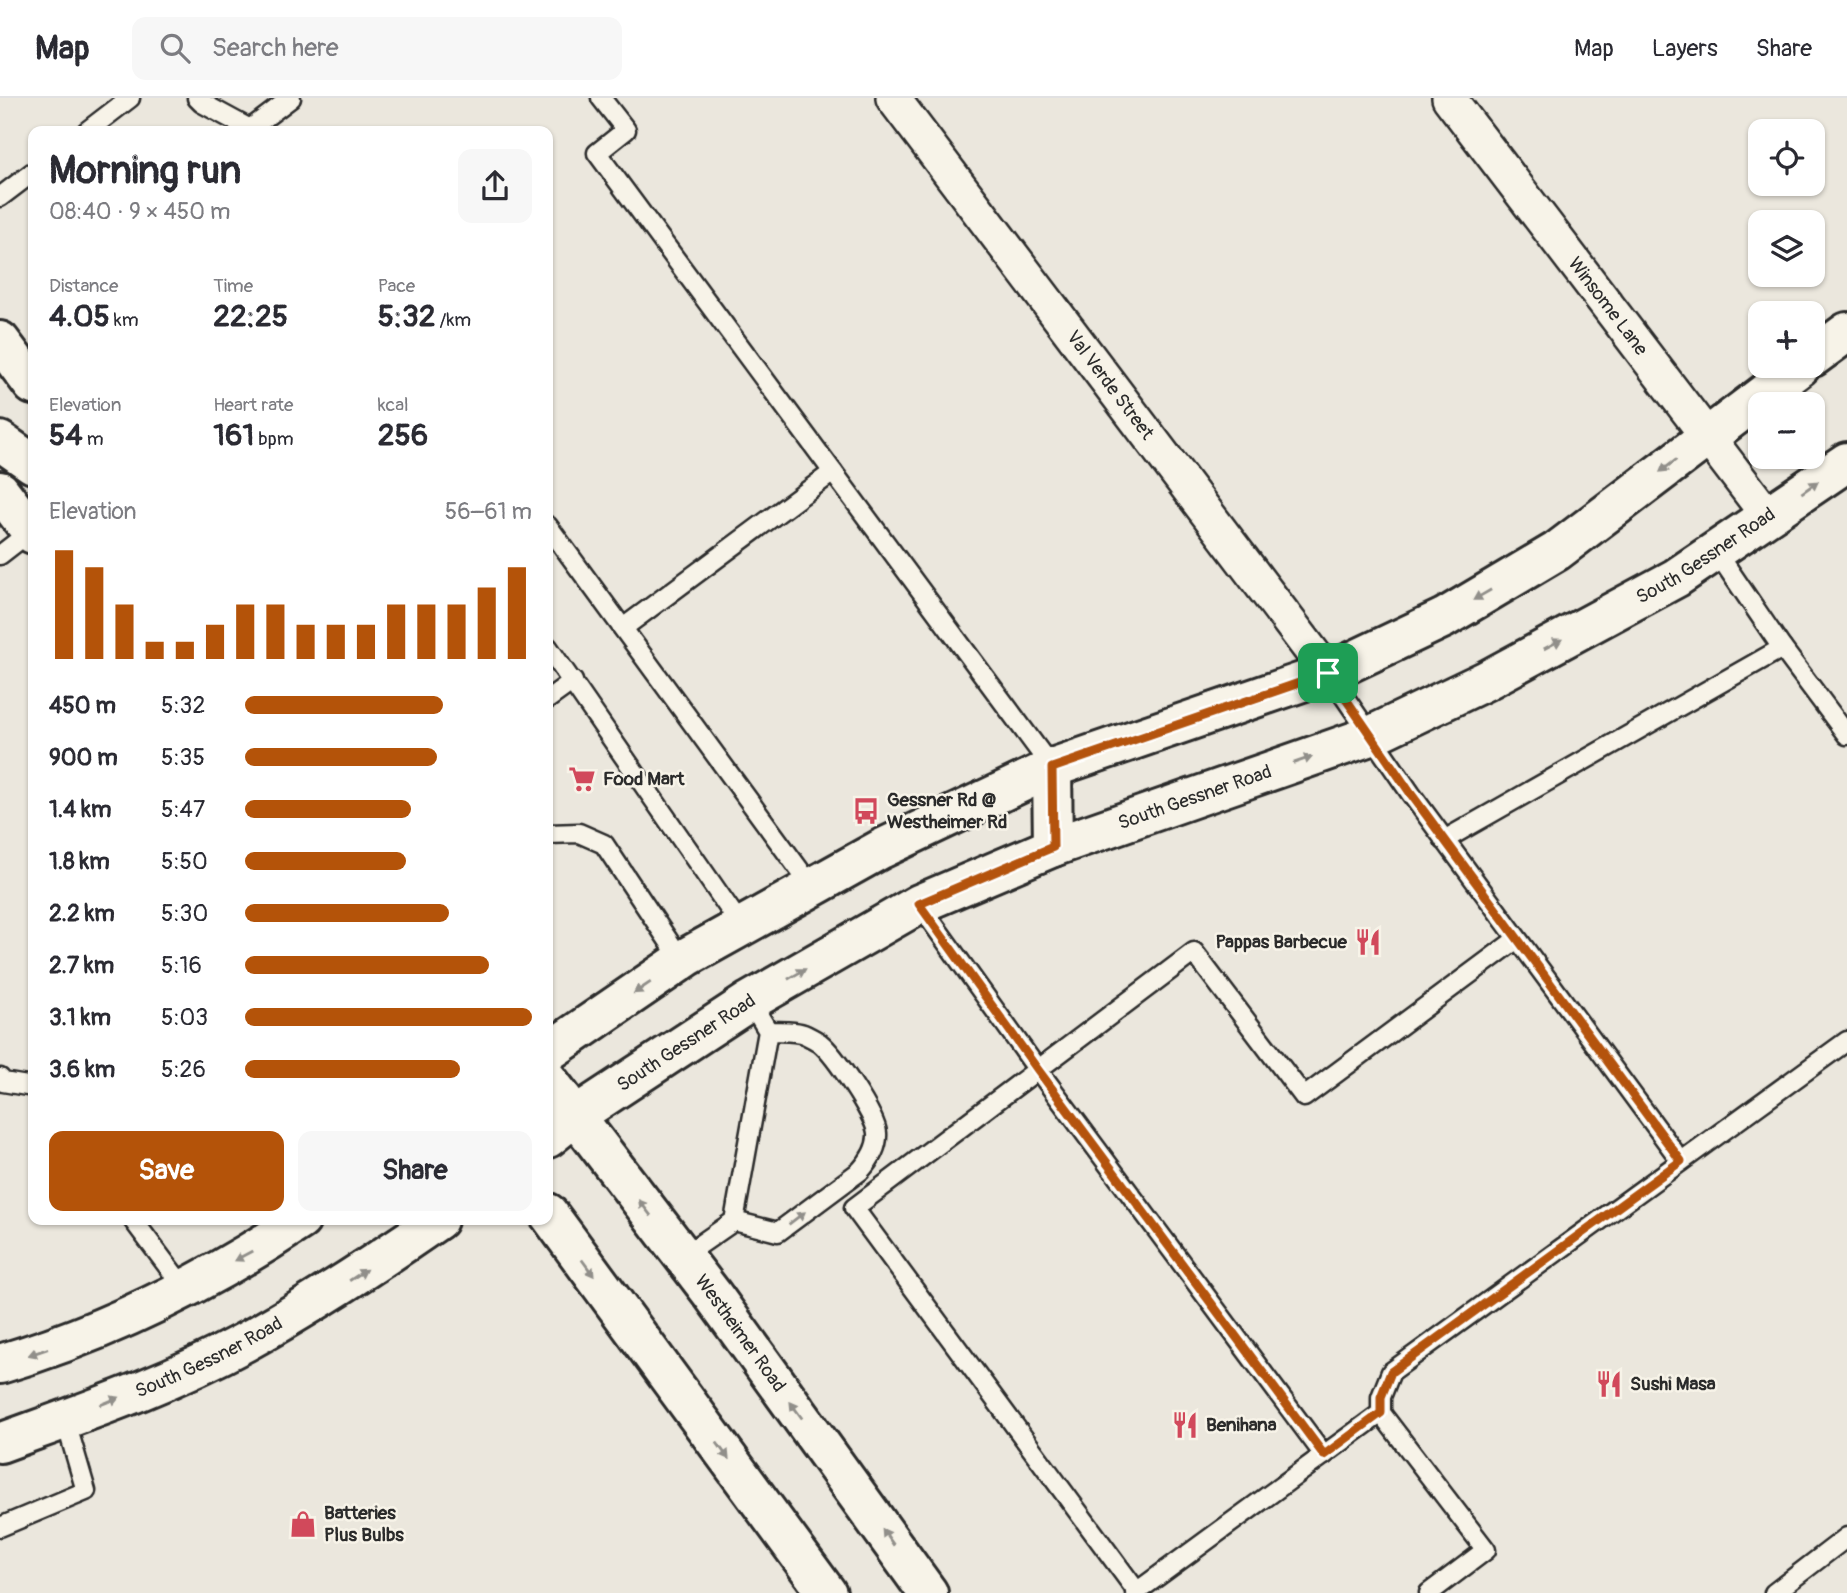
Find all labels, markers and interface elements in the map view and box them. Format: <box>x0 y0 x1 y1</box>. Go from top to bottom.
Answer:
search box <box>132 17 622 80</box>
text: Map <box>35 28 90 69</box>
icon: search <box>156 29 194 67</box>
text: Search here <box>212 32 339 64</box>
text: Map <box>1574 34 1614 63</box>
text: Layers <box>1652 34 1718 63</box>
text: Share <box>1756 34 1812 63</box>
map controls <box>1748 119 1825 469</box>
button: locate <box>1748 119 1825 196</box>
text: Morning run <box>49 147 241 195</box>
button: share <box>458 149 532 223</box>
text: 08:40 · 9 × 450 m <box>49 197 230 226</box>
button: layers <box>1748 210 1825 287</box>
street label: Winsome Lane <box>1563 252 1653 361</box>
text: Distance <box>49 274 118 298</box>
text: Time <box>213 274 253 298</box>
text: Pace <box>378 274 415 298</box>
text: 4.05 <box>49 298 110 335</box>
text: 22:25 <box>213 298 288 335</box>
text: 5:32 <box>378 298 435 335</box>
button: + <box>1748 301 1825 378</box>
text: km <box>110 308 139 332</box>
text: /km <box>435 308 471 332</box>
street label: Val Verde Street <box>1061 326 1159 445</box>
button: − <box>1748 392 1825 469</box>
text: Elevation <box>49 393 121 417</box>
text: Heart rate <box>213 393 293 417</box>
text: kcal <box>378 393 409 417</box>
text: 54 <box>49 417 83 454</box>
text: 161 <box>213 417 254 454</box>
text: 256 <box>378 417 428 454</box>
text: m <box>83 427 104 451</box>
text: bpm <box>254 427 294 451</box>
one-way arrow <box>1660 458 1678 473</box>
one-way arrow <box>1801 480 1819 494</box>
text: Elevation <box>49 497 137 526</box>
text: 56–61 m <box>445 497 532 526</box>
street label: South Gessner Road <box>1632 502 1780 609</box>
one-way arrow <box>1472 589 1491 601</box>
one-way arrow <box>1544 638 1563 650</box>
pin <box>1298 643 1358 703</box>
icon: arrive <box>1309 654 1347 692</box>
text: 450 m <box>49 691 116 720</box>
text: 5:32 <box>161 691 205 720</box>
text: 900 m <box>49 743 118 772</box>
text: 5:35 <box>161 743 205 772</box>
one-way arrow <box>1292 754 1313 765</box>
street label: South Gessner Road <box>1115 759 1275 835</box>
supermarket icon: Food Mart <box>567 764 597 794</box>
place label: Food Mart <box>603 767 686 791</box>
place label: Gessner Rd @ Westheimer Rd <box>887 788 1007 834</box>
text: 1.4 km <box>49 795 111 824</box>
text: 5:47 <box>161 795 205 824</box>
bus stop icon: Gessner Rd @ Westheimer Rd <box>851 796 881 826</box>
text: 1.8 km <box>49 847 110 876</box>
text: 5:50 <box>161 847 208 876</box>
text: 2.2 km <box>49 899 115 928</box>
text: 5:30 <box>161 899 208 928</box>
restaurant icon: Pappas Barbecue <box>1353 927 1383 957</box>
place label: Pappas Barbecue <box>1215 930 1348 954</box>
text: 2.7 km <box>49 951 114 980</box>
text: 5:16 <box>161 951 202 980</box>
one-way arrow <box>788 968 807 980</box>
one-way arrow <box>633 981 651 995</box>
street label: South Gessner Road <box>612 989 760 1097</box>
text: 3.1 km <box>49 1003 111 1032</box>
text: 5:03 <box>161 1003 208 1032</box>
text: 3.6 km <box>49 1055 115 1084</box>
text: 5:26 <box>161 1055 206 1084</box>
button: Save <box>49 1131 284 1211</box>
button: Share <box>298 1131 532 1211</box>
one-way arrow <box>637 1200 652 1218</box>
one-way arrow <box>787 1211 805 1226</box>
one-way arrow <box>234 1250 253 1262</box>
one-way arrow <box>581 1259 595 1277</box>
one-way arrow <box>348 1269 368 1282</box>
street label: Westheimer Road <box>689 1270 791 1397</box>
street label: South Gessner Road <box>132 1311 287 1403</box>
one-way arrow <box>27 1347 48 1358</box>
restaurant icon: Sushi Masa <box>1594 1369 1624 1399</box>
place label: Sushi Masa <box>1630 1372 1716 1396</box>
one-way arrow <box>99 1396 120 1407</box>
one-way arrow <box>789 1401 804 1419</box>
restaurant icon: Benihana <box>1170 1410 1200 1440</box>
place label: Benihana <box>1206 1413 1277 1437</box>
one-way arrow <box>716 1442 730 1461</box>
place label: Batteries Plus Bulbs <box>324 1501 404 1547</box>
shop icon: Batteries Plus Bulbs <box>288 1509 318 1539</box>
one-way arrow <box>881 1528 895 1546</box>

